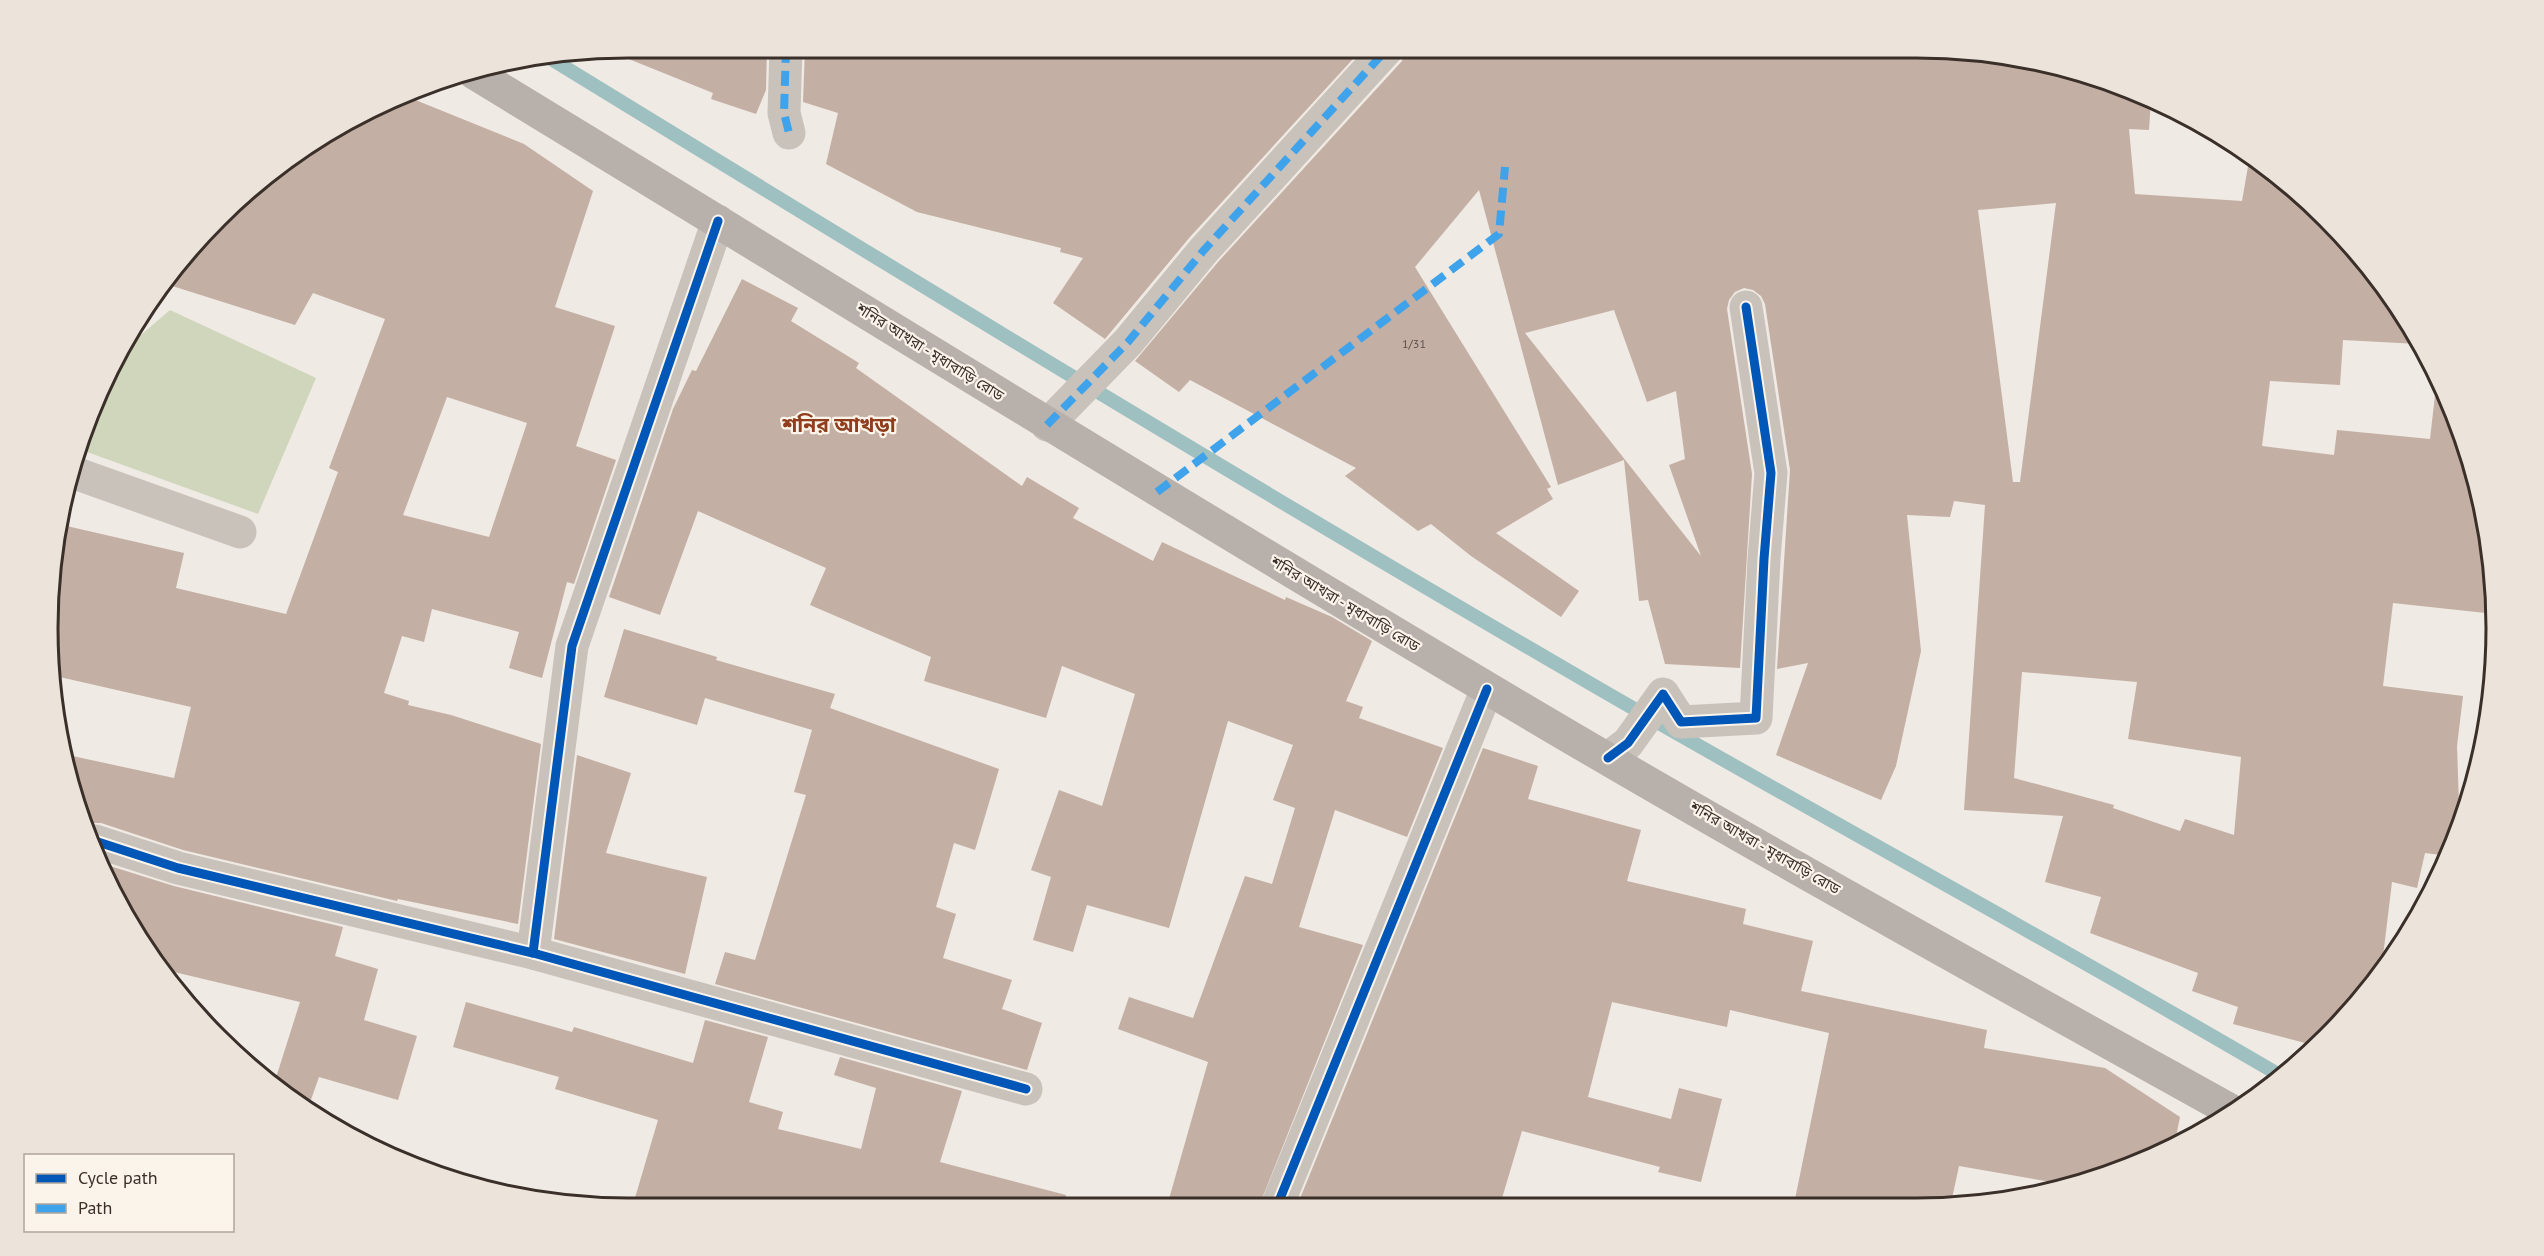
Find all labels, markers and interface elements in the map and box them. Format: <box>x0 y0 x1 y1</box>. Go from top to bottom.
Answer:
street label: শনির আখরা - মৃধাবাড়ি রোড <box>852 298 1008 405</box>
house number: 1/31 <box>1402 336 1426 351</box>
district label: শনির আখড়া <box>781 411 897 438</box>
street label: শনির আখরা - মৃধাবাড়ি রোড <box>1267 551 1423 656</box>
street label: শনির আখরা - মৃধাবাড়ি রোড <box>1686 796 1844 898</box>
legend <box>24 1154 234 1232</box>
text: Cycle path <box>78 1166 158 1189</box>
text: Path <box>78 1196 112 1219</box>

